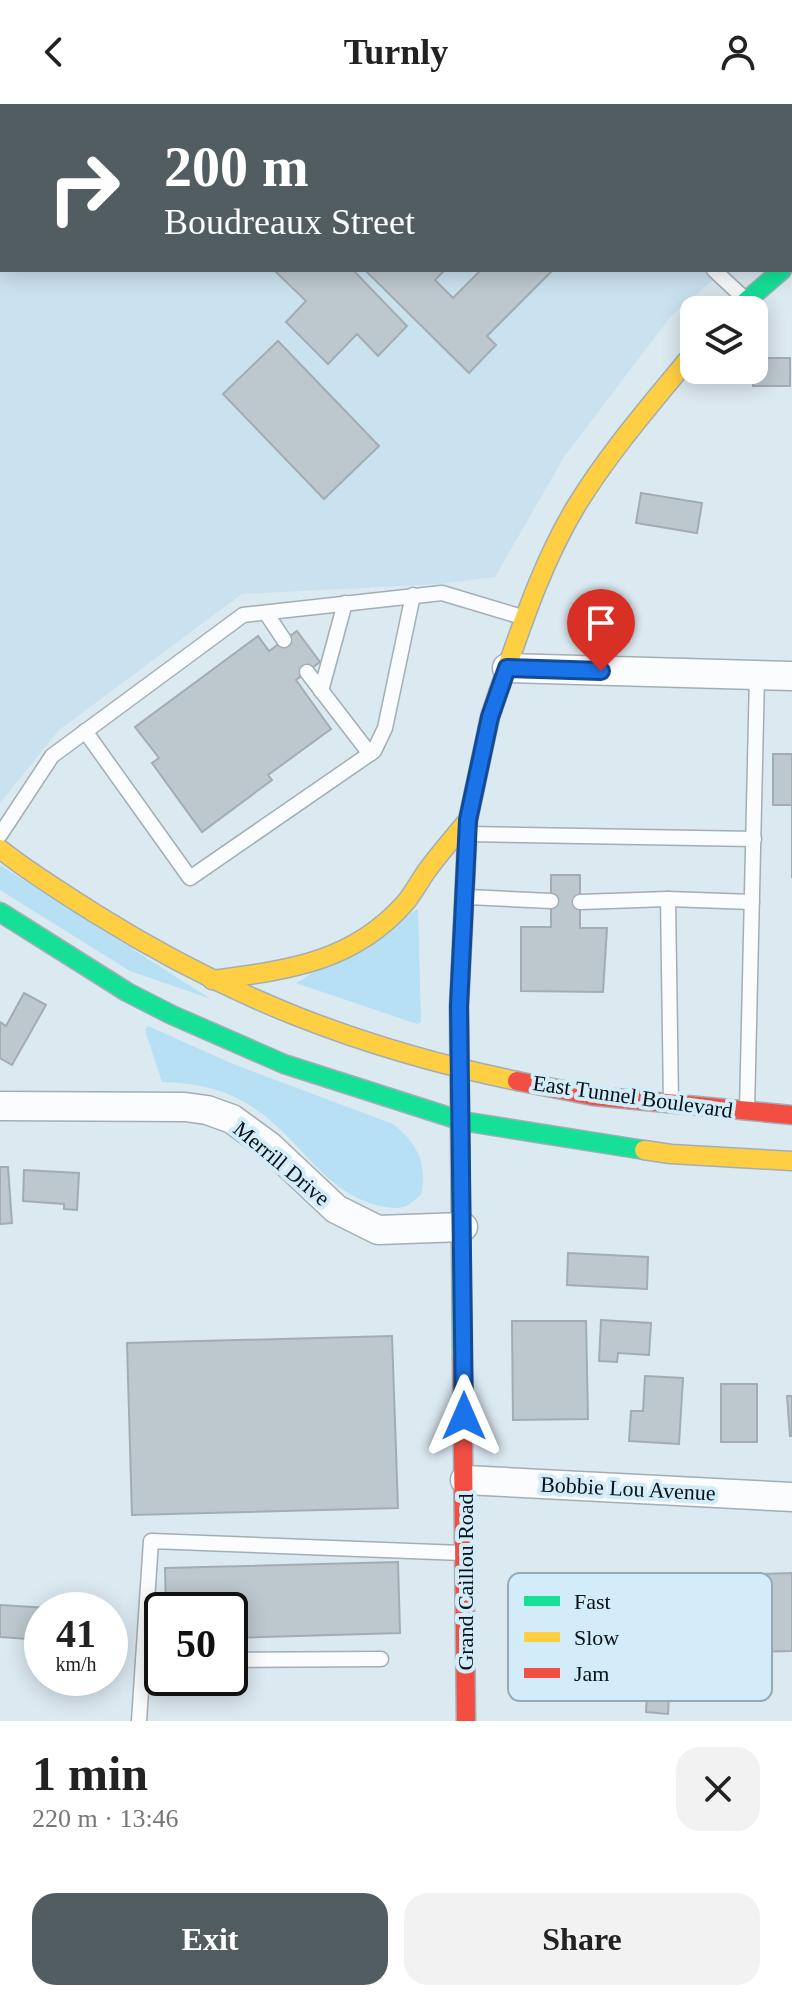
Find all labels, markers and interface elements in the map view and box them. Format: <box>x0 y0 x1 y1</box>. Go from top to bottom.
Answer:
icon: back <box>32 30 76 74</box>
icon: person <box>716 30 760 74</box>
text: Turnly <box>344 32 448 72</box>
icon: right <box>32 136 136 240</box>
text: 200 m <box>164 136 309 198</box>
text: Boudreaux Street <box>164 202 415 242</box>
map controls <box>680 296 768 384</box>
button: layers <box>680 296 768 384</box>
pin <box>567 589 635 671</box>
icon: arrive <box>579 601 623 645</box>
street label: East Tunnel Boulevard <box>531 1070 735 1123</box>
street label: Merrill Drive <box>228 1116 335 1211</box>
position arrow <box>422 1374 506 1458</box>
street label: Bobbie Lou Avenue <box>540 1471 716 1506</box>
street label: Grand Caillou Road <box>453 1493 478 1671</box>
legend <box>508 1573 772 1701</box>
text: Fast <box>574 1589 611 1614</box>
speed limit sign: 50 <box>144 1592 248 1696</box>
text: 41 <box>56 1611 96 1656</box>
text: Slow <box>574 1625 619 1650</box>
text: km/h <box>55 1653 97 1675</box>
text: Jam <box>574 1661 609 1686</box>
text: 1 min <box>32 1747 148 1800</box>
button: close <box>676 1747 760 1831</box>
text: 220 m · 13:46 <box>32 1804 179 1833</box>
button: Exit <box>32 1893 388 1985</box>
button: Share <box>404 1893 760 1985</box>

